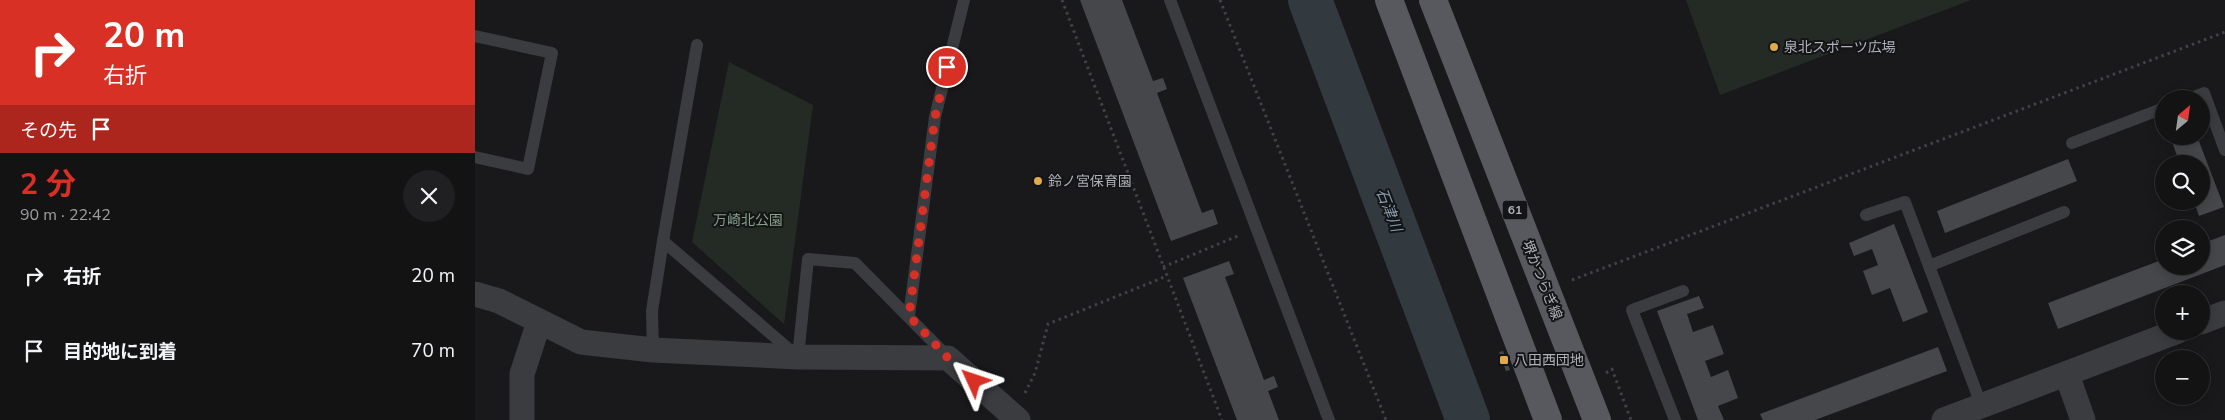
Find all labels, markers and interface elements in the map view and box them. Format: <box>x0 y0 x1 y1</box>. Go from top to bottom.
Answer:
text: 20 m <box>103 12 185 59</box>
icon: right <box>20 20 85 85</box>
place label: 泉北スポーツ広場 <box>1784 38 1896 57</box>
marker: 泉北スポーツ広場 <box>1768 41 1780 53</box>
pin <box>926 46 968 88</box>
icon: arrive <box>933 53 961 81</box>
text: 右折 <box>103 61 147 91</box>
north arrow <box>2155 90 2210 145</box>
map controls <box>2155 90 2210 405</box>
icon: arrive <box>87 115 115 143</box>
text: その先 <box>20 118 77 144</box>
button: search <box>2155 155 2210 210</box>
text: 2 分 <box>20 164 76 205</box>
button: close <box>403 170 455 222</box>
place label: 鈴ノ宮保育園 <box>1048 172 1132 191</box>
marker: 鈴ノ宮保育園 <box>1032 175 1044 187</box>
water label: 石津川 <box>1372 185 1407 236</box>
road number: 61 <box>1503 200 1527 220</box>
text: 90 m · 22:42 <box>20 204 111 226</box>
park label: 万崎北公園 <box>713 211 783 230</box>
button: layers <box>2155 220 2210 275</box>
street label: 堺かつらぎ線 <box>1517 237 1567 323</box>
icon: right <box>20 262 48 290</box>
text: 20 m <box>411 263 455 289</box>
text: 右折 <box>63 264 101 290</box>
button: + <box>2155 285 2210 340</box>
icon: arrive <box>20 337 48 365</box>
text: 70 m <box>411 338 455 364</box>
text: 目的地に到着 <box>63 339 177 365</box>
button: − <box>2155 350 2210 405</box>
place label: 八田西団地 <box>1514 351 1584 370</box>
position arrow <box>947 354 999 406</box>
marker: 八田西団地 <box>1498 354 1510 366</box>

